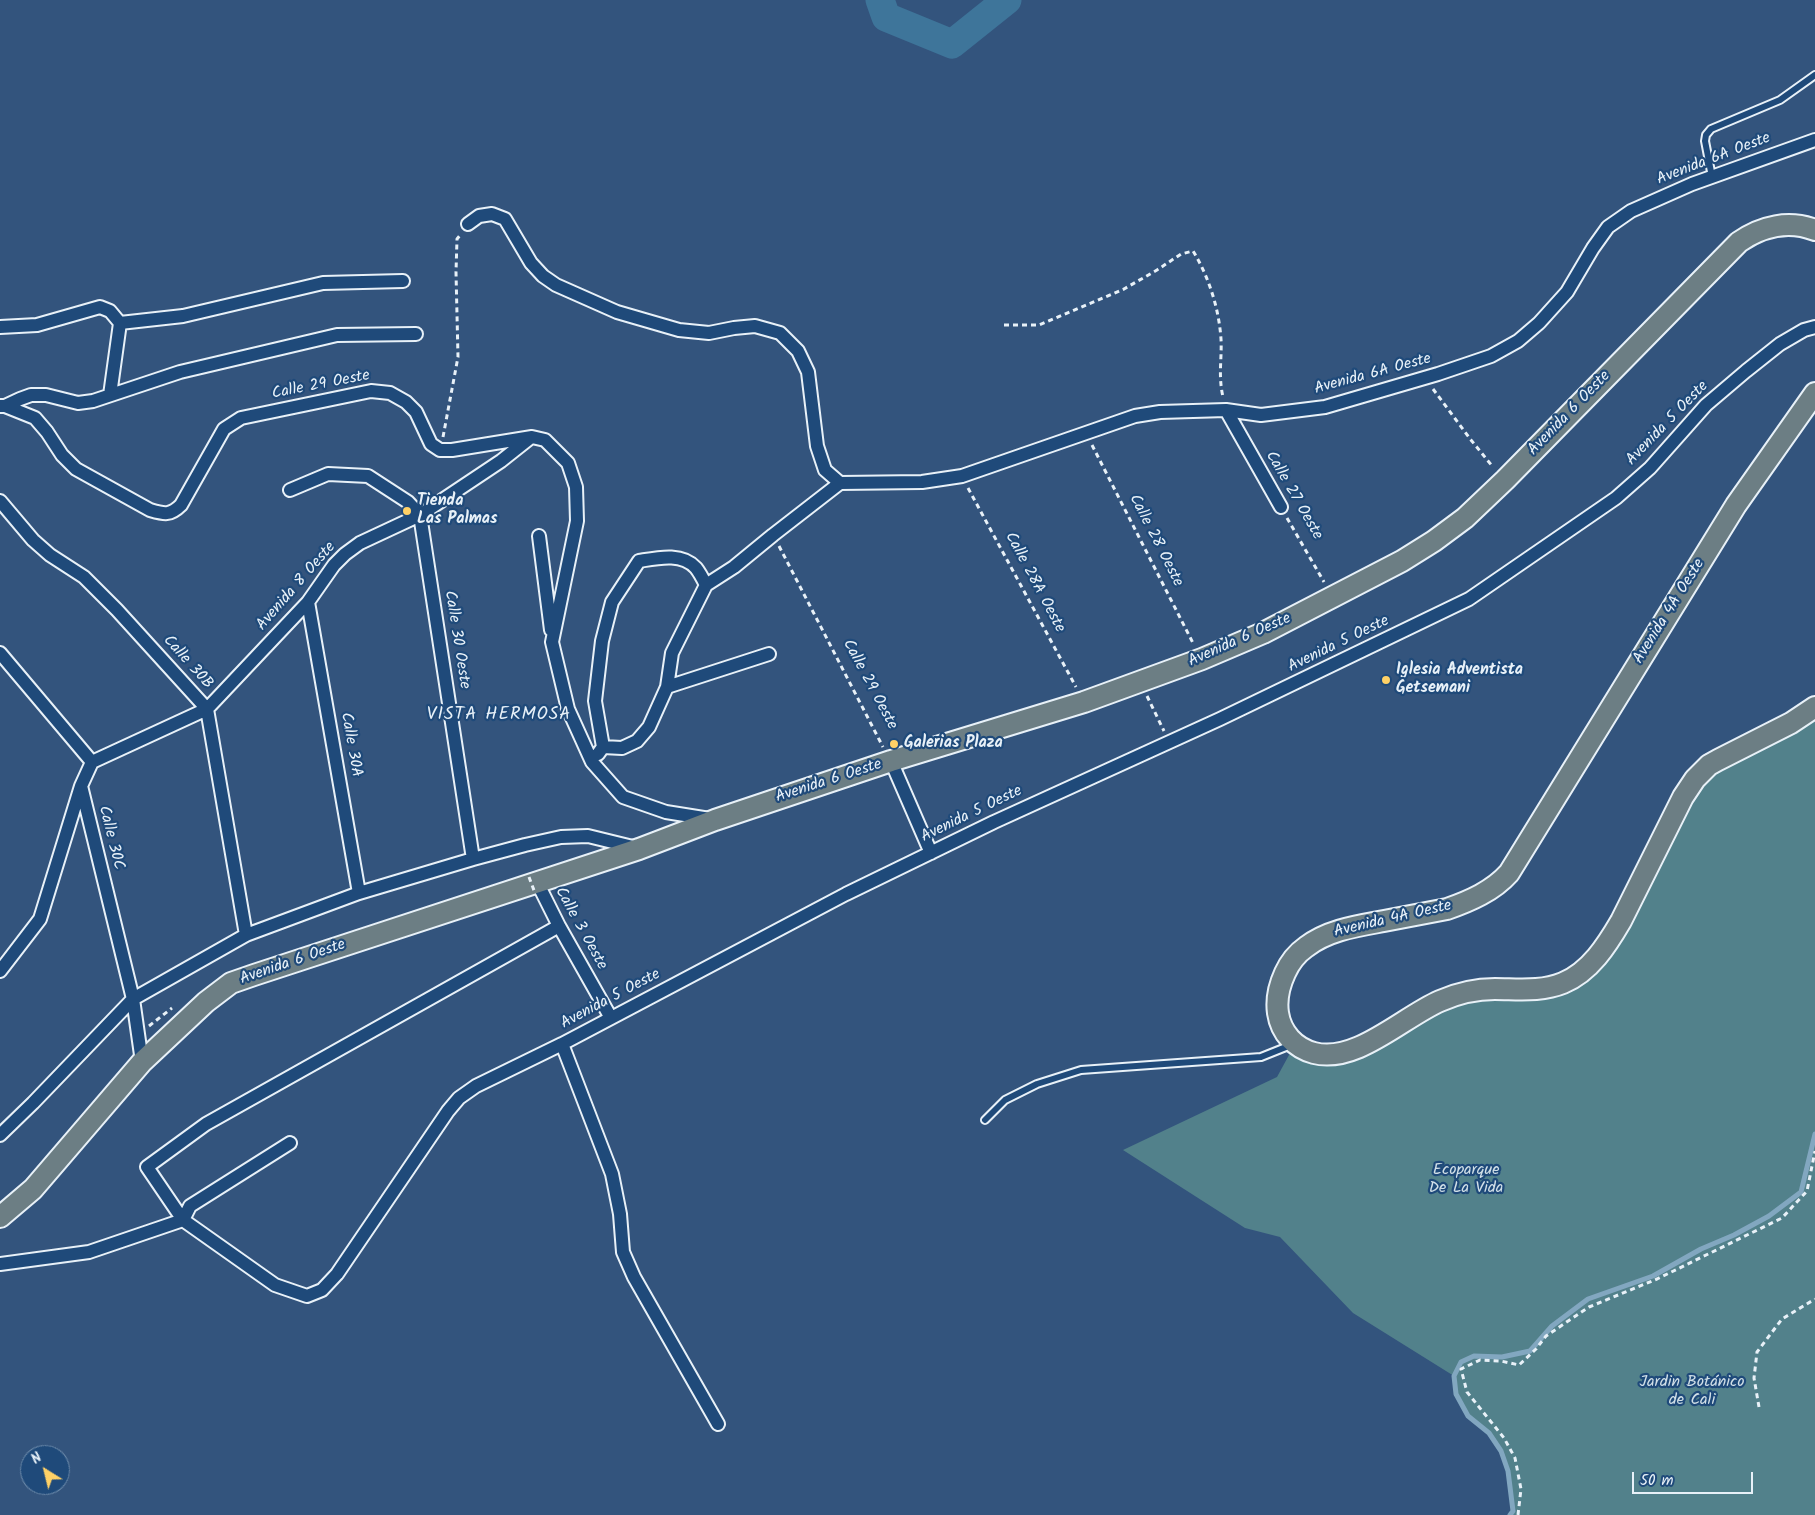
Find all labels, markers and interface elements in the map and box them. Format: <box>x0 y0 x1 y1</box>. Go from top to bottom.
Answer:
street label: Avenida 6A Oeste <box>1654 130 1774 190</box>
street label: Avenida 6A Oeste <box>1312 350 1434 400</box>
street label: Calle 29 Oeste <box>270 367 372 405</box>
street label: Avenida 6 Oeste <box>1525 368 1615 460</box>
street label: Avenida 5 Oeste <box>1623 378 1713 470</box>
street label: Calle 27 Oeste <box>1260 448 1326 544</box>
place label: Tienda Las Palmas <box>417 492 497 530</box>
street label: Calle 28 Oeste <box>1123 492 1187 590</box>
marker: Tienda Las Palmas <box>401 505 413 517</box>
street label: Calle 28A Oeste <box>1000 530 1068 636</box>
street label: Avenida 8 Oeste <box>253 539 341 635</box>
street label: Avenida 4A Oeste <box>1630 556 1710 668</box>
street label: Calle 30 Oeste <box>439 589 473 691</box>
street label: Avenida 6 Oeste <box>1186 610 1294 672</box>
street label: Avenida 5 Oeste <box>1285 612 1393 678</box>
street label: Calle 30B <box>158 632 216 694</box>
street label: Calle 29 Oeste <box>837 637 901 733</box>
place label: Iglesia Adventista Getsemani <box>1396 661 1523 699</box>
marker: Iglesia Adventista Getsemani <box>1380 674 1392 686</box>
district label: VISTA HERMOSA <box>425 705 573 727</box>
street label: Calle 30A <box>335 711 365 779</box>
place label: Galerias Plaza <box>904 734 1003 754</box>
marker: Galerias Plaza <box>888 738 900 750</box>
street label: Avenida 6 Oeste <box>774 756 884 808</box>
street label: Avenida 5 Oeste <box>918 782 1026 848</box>
street label: Calle 30C <box>93 804 127 872</box>
street label: Calle 3 Oeste <box>549 884 611 974</box>
street label: Avenida 4A Oeste <box>1332 897 1454 943</box>
street label: Avenida 6 Oeste <box>238 936 348 990</box>
street label: Avenida 5 Oeste <box>558 966 664 1034</box>
park label: Ecoparque De La Vida <box>1429 1161 1503 1199</box>
park label: Jardin Botánico de Cali <box>1640 1373 1744 1411</box>
north arrow <box>20 1445 70 1495</box>
text: N <box>27 1447 47 1470</box>
scale bar <box>1635 1462 1756 1494</box>
text: 50 m <box>1640 1469 1674 1493</box>

